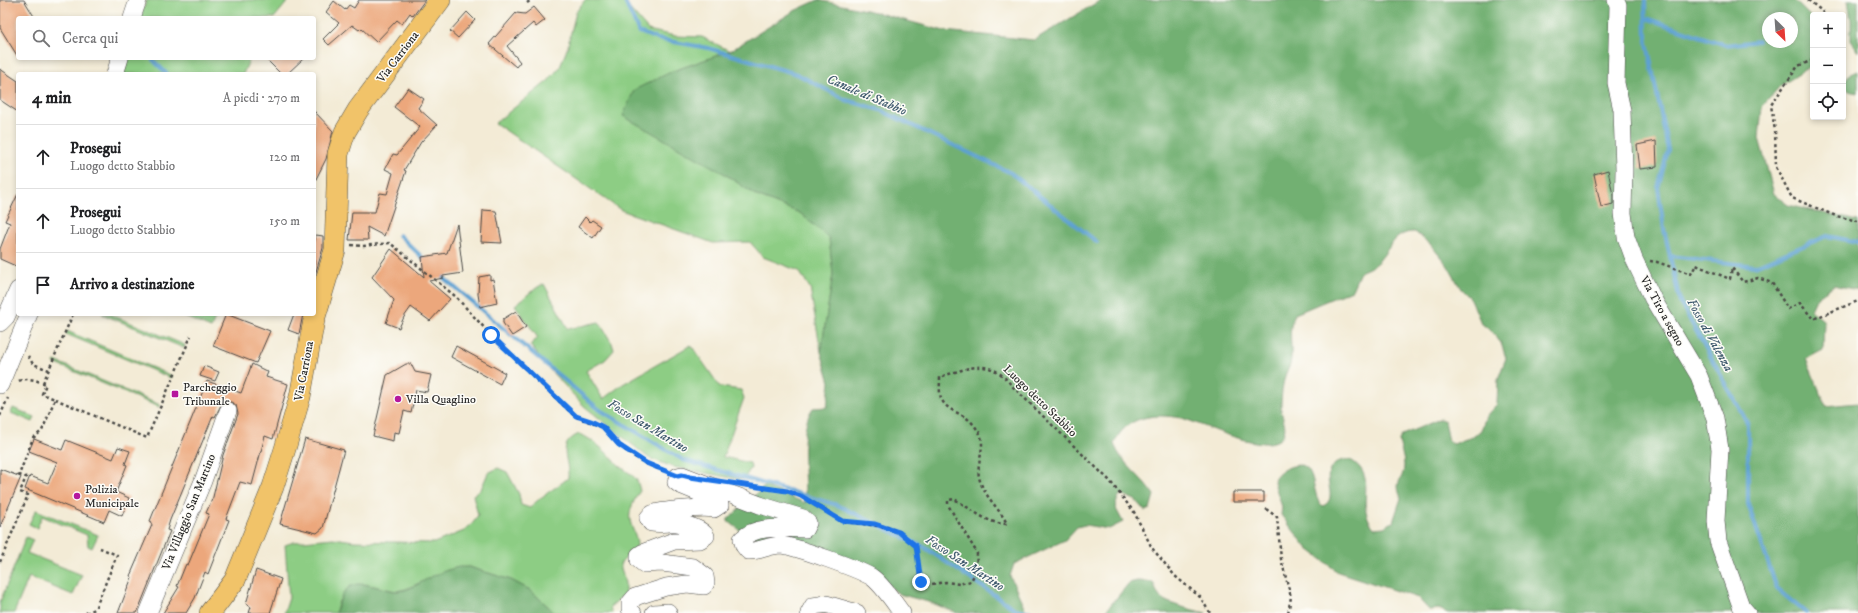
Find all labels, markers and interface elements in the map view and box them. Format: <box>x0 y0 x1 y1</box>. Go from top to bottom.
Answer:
north arrow <box>1762 12 1798 48</box>
map controls <box>1810 12 1846 120</box>
button: + <box>1810 12 1846 48</box>
search box <box>16 16 316 60</box>
icon: search <box>30 27 52 49</box>
street label: Via Carriona <box>373 28 423 87</box>
text: Cerca qui <box>62 29 118 48</box>
button: − <box>1810 48 1846 84</box>
water label: Canale di Stabbio <box>825 71 909 119</box>
button: locate <box>1810 84 1846 120</box>
text: 4 min <box>32 87 71 109</box>
text: A piedi · 270 m <box>223 90 300 106</box>
text: Prosegui <box>70 139 121 158</box>
icon: ahead <box>32 146 54 168</box>
text: 120 m <box>269 149 300 165</box>
text: Luogo detto Stabbio <box>70 158 175 174</box>
text: Prosegui <box>70 203 121 222</box>
icon: ahead <box>32 210 54 232</box>
text: 150 m <box>269 213 300 229</box>
text: Luogo detto Stabbio <box>70 222 175 238</box>
street label: Via Tiro a segno <box>1636 272 1688 349</box>
icon: arrive <box>32 274 54 296</box>
text: Arrivo a destinazione <box>70 275 194 294</box>
water label: Fosso di Valenza <box>1683 296 1737 375</box>
route start <box>482 326 500 344</box>
street label: Via Carriona <box>291 339 317 403</box>
street label: Luogo detto Stabbio <box>1000 362 1080 440</box>
place label: Parcheggio Tribunale <box>183 380 237 409</box>
marker: Parcheggio Tribunale <box>170 389 180 399</box>
place label: Villa Quaglino <box>405 392 476 407</box>
marker: Villa Quaglino <box>393 394 403 404</box>
water label: Fosso San Martino <box>605 396 691 456</box>
street label: Via Villaggio San Martino <box>158 451 219 573</box>
place label: Polizia Municipale <box>85 482 139 511</box>
marker: Polizia Municipale <box>72 491 82 501</box>
water label: Fosso San Martino <box>923 532 1008 595</box>
route end <box>912 573 930 591</box>

